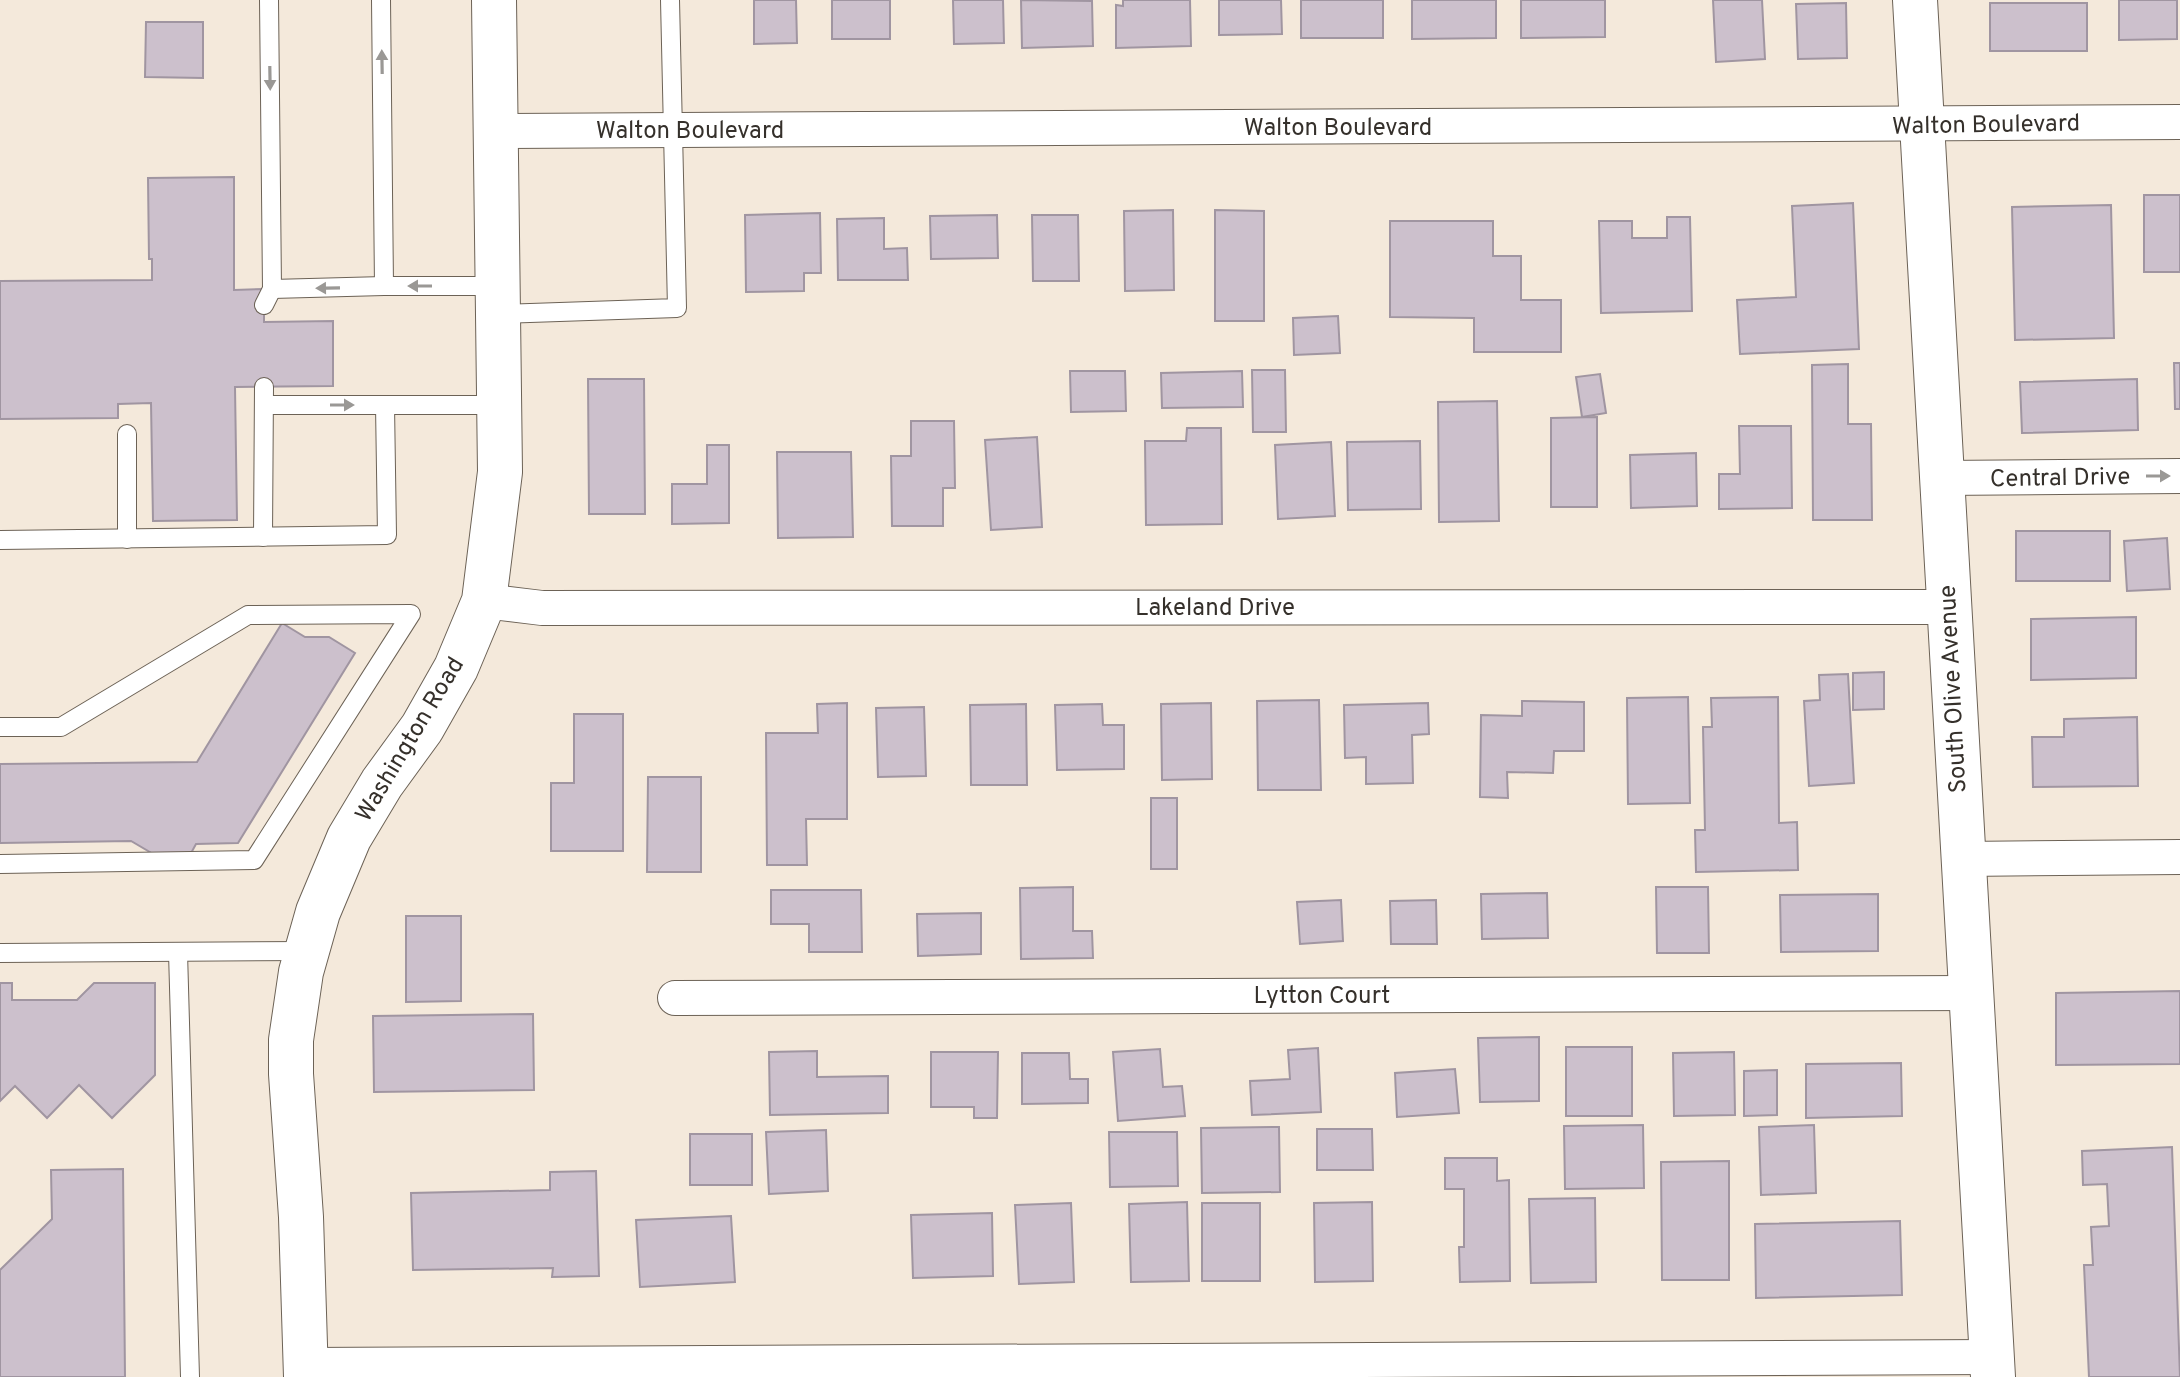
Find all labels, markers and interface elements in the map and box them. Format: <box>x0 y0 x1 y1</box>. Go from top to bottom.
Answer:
one-way arrow <box>376 49 388 74</box>
one-way arrow <box>263 66 276 91</box>
street label: Walton Boulevard <box>1892 109 2080 143</box>
street label: Walton Boulevard <box>1244 114 1432 144</box>
street label: Walton Boulevard <box>596 117 784 147</box>
one-way arrow <box>407 280 432 292</box>
one-way arrow <box>315 281 340 294</box>
one-way arrow <box>330 399 355 411</box>
street label: Central Drive <box>1990 463 2130 495</box>
one-way arrow <box>2146 470 2171 482</box>
street label: South Olive Avenue <box>1934 584 1974 794</box>
street label: Lakeland Drive <box>1135 594 1295 624</box>
street label: Washington Road <box>350 652 472 828</box>
street label: Lytton Court <box>1254 982 1390 1012</box>

